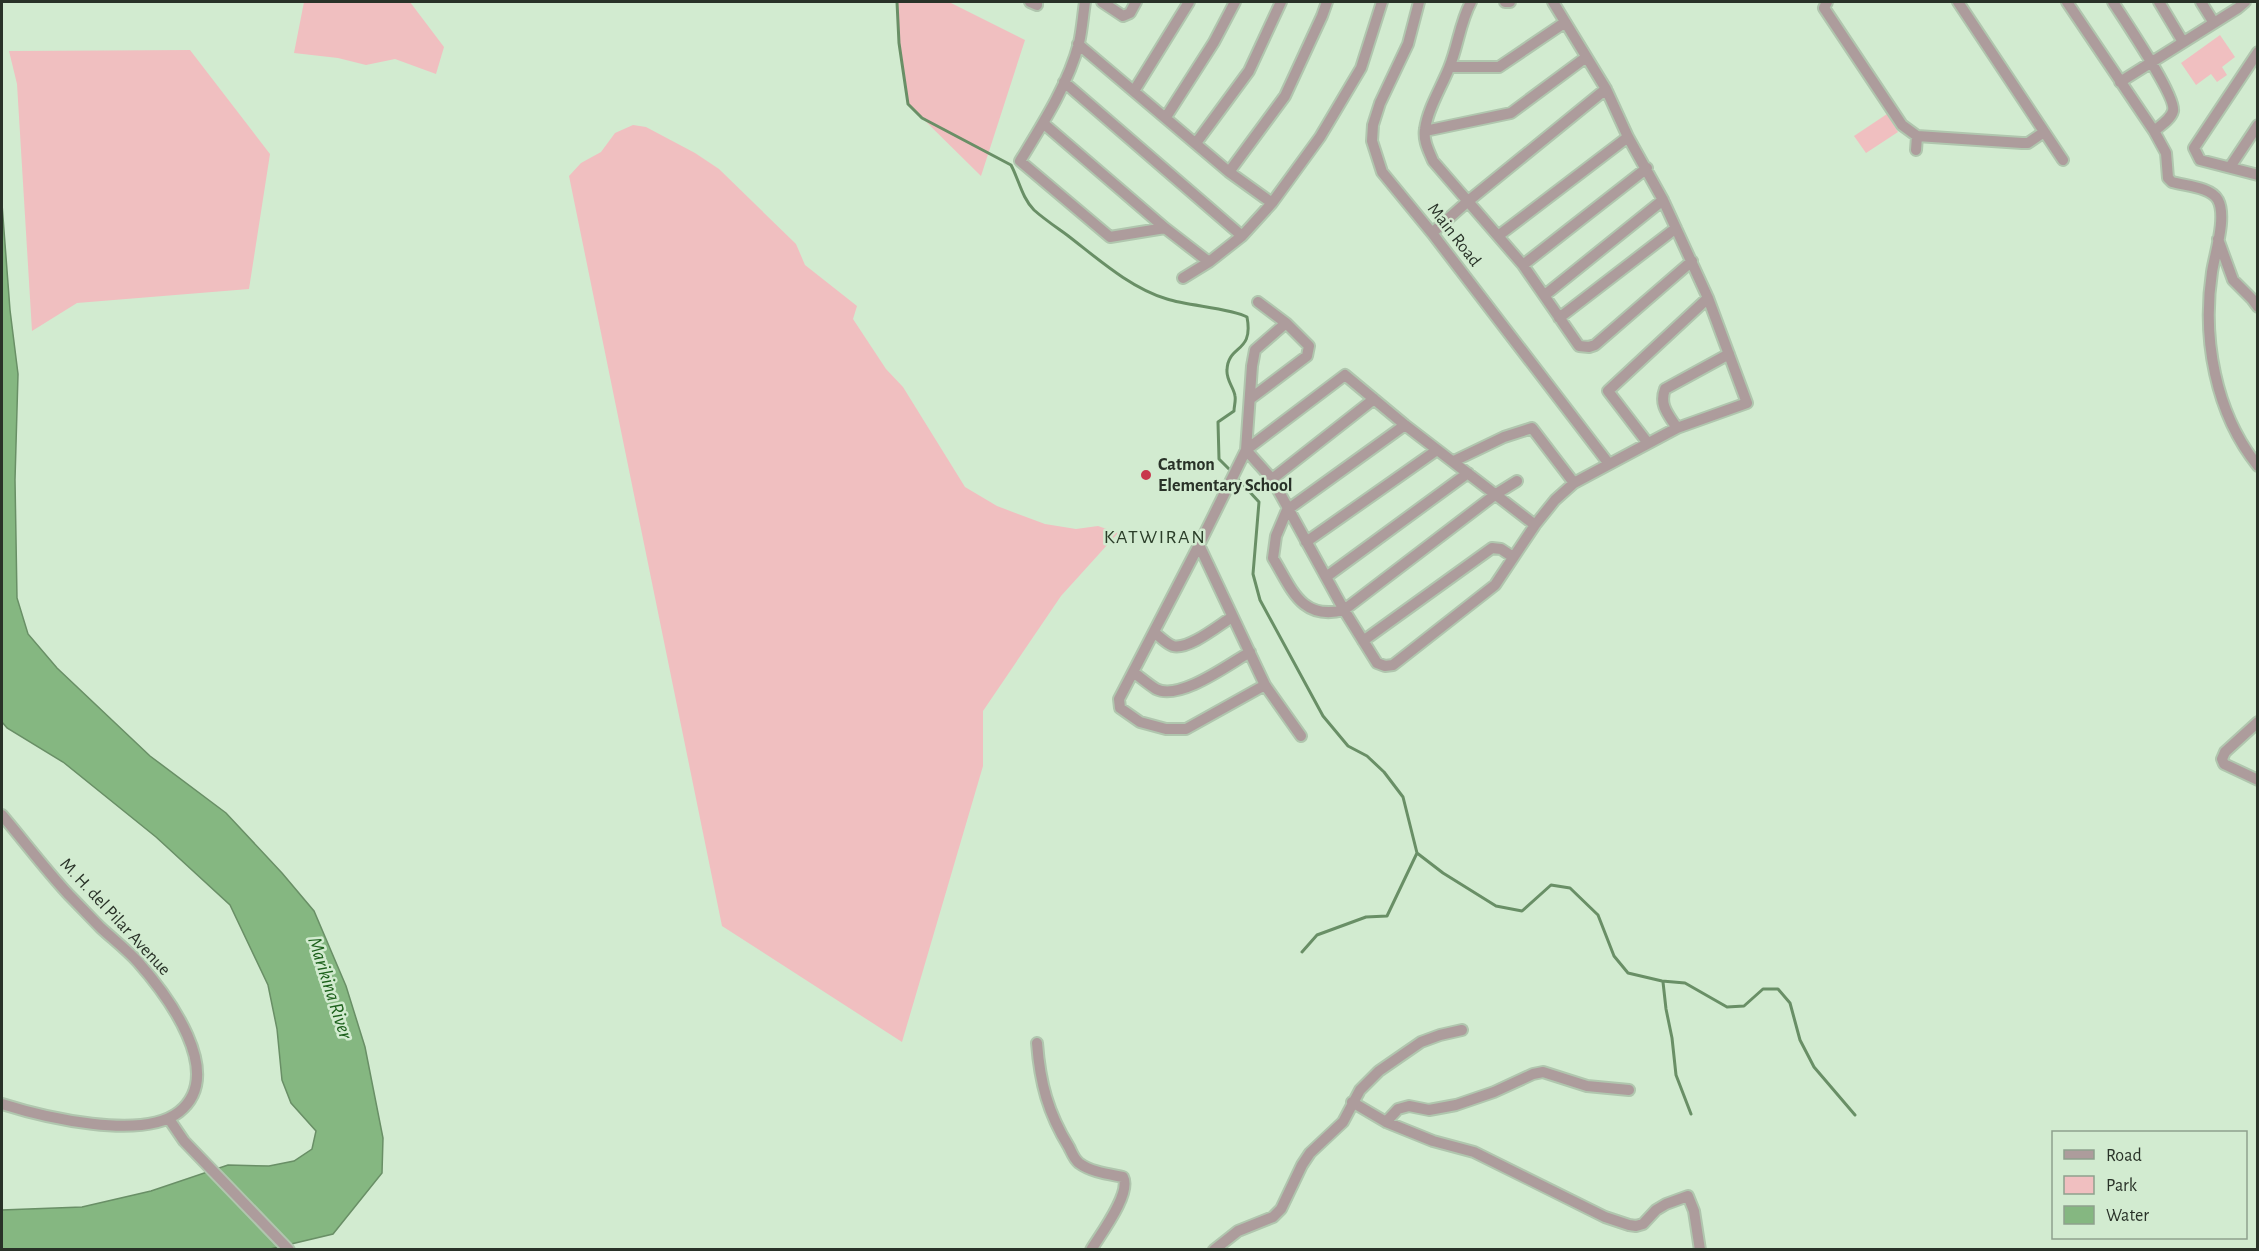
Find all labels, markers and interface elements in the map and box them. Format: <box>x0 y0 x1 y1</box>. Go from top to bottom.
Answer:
street label: Main Road <box>1424 200 1484 270</box>
place label: Catmon Elementary School <box>1158 456 1293 495</box>
marker: Catmon Elementary School <box>1139 468 1153 482</box>
district label: KATWIRAN <box>1104 527 1206 547</box>
street label: M. H. del Pilar Avenue <box>56 855 174 979</box>
water label: Marikina River <box>304 935 356 1042</box>
legend <box>2052 1131 2247 1239</box>
text: Road <box>2106 1147 2142 1165</box>
text: Park <box>2106 1177 2138 1195</box>
text: Water <box>2106 1207 2149 1225</box>

